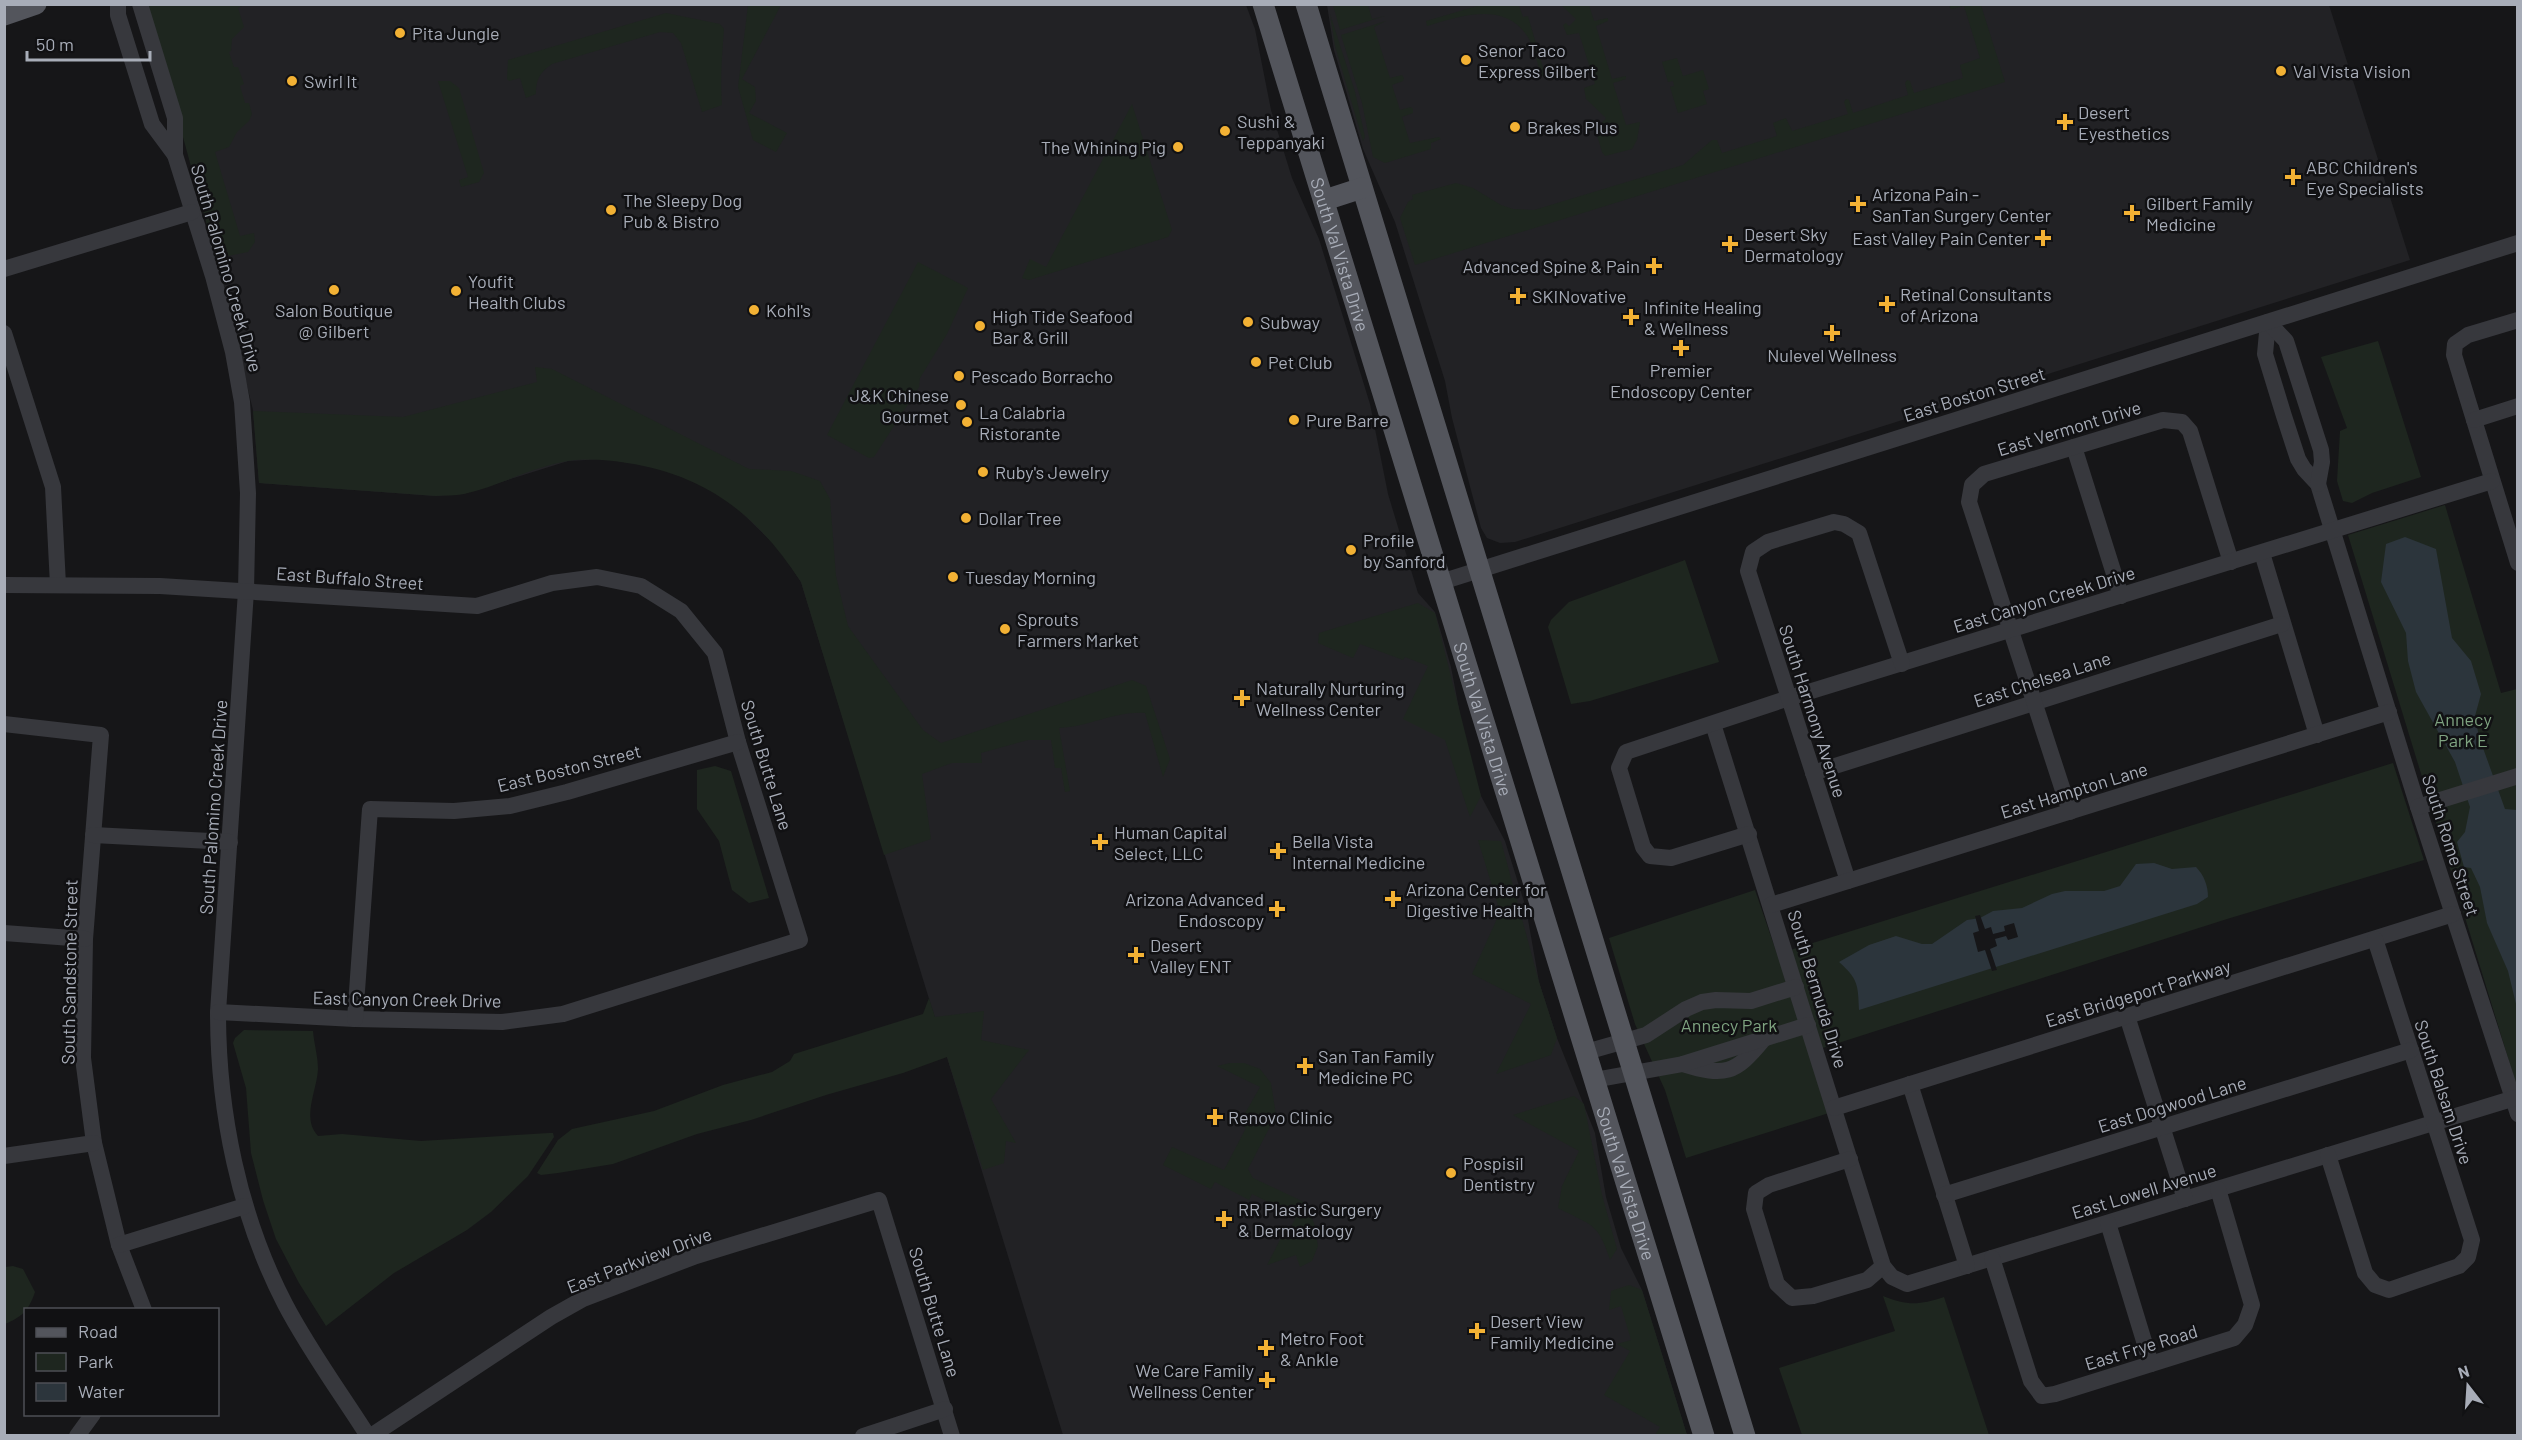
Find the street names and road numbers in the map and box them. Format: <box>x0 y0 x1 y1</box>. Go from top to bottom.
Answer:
street label: South Palomino Creek Drive <box>187 161 267 375</box>
street label: South Val Vista Drive <box>1306 175 1374 334</box>
street label: East Boston Street <box>1900 362 2048 426</box>
street label: East Vermont Drive <box>1994 396 2144 460</box>
street label: East Canyon Creek Drive <box>1950 561 2138 637</box>
street label: East Buffalo Street <box>275 562 425 594</box>
street label: South Harmony Avenue <box>1775 622 1851 800</box>
street label: South Val Vista Drive <box>1449 639 1517 799</box>
street label: East Chelsea Lane <box>1971 646 2113 712</box>
street label: South Butte Lane <box>737 697 797 833</box>
street label: South Palomino Creek Drive <box>195 699 231 915</box>
street label: East Boston Street <box>495 740 643 796</box>
street label: East Hampton Lane <box>1998 757 2150 823</box>
street label: South Rome Street <box>2418 771 2484 919</box>
street label: South Sandstone Street <box>56 879 82 1065</box>
street label: South Bermuda Drive <box>1783 907 1853 1071</box>
street label: East Bridgeport Parkway <box>2043 954 2233 1032</box>
street label: East Canyon Creek Drive <box>312 986 502 1012</box>
street label: South Balsam Drive <box>2410 1017 2478 1167</box>
street label: East Dogwood Lane <box>2095 1071 2249 1137</box>
street label: South Val Vista Drive <box>1592 1104 1660 1263</box>
street label: East Lowell Avenue <box>2069 1159 2219 1223</box>
street label: East Parkview Drive <box>563 1222 715 1298</box>
street label: South Butte Lane <box>905 1244 965 1380</box>
street label: East Frye Road <box>2082 1319 2200 1375</box>

